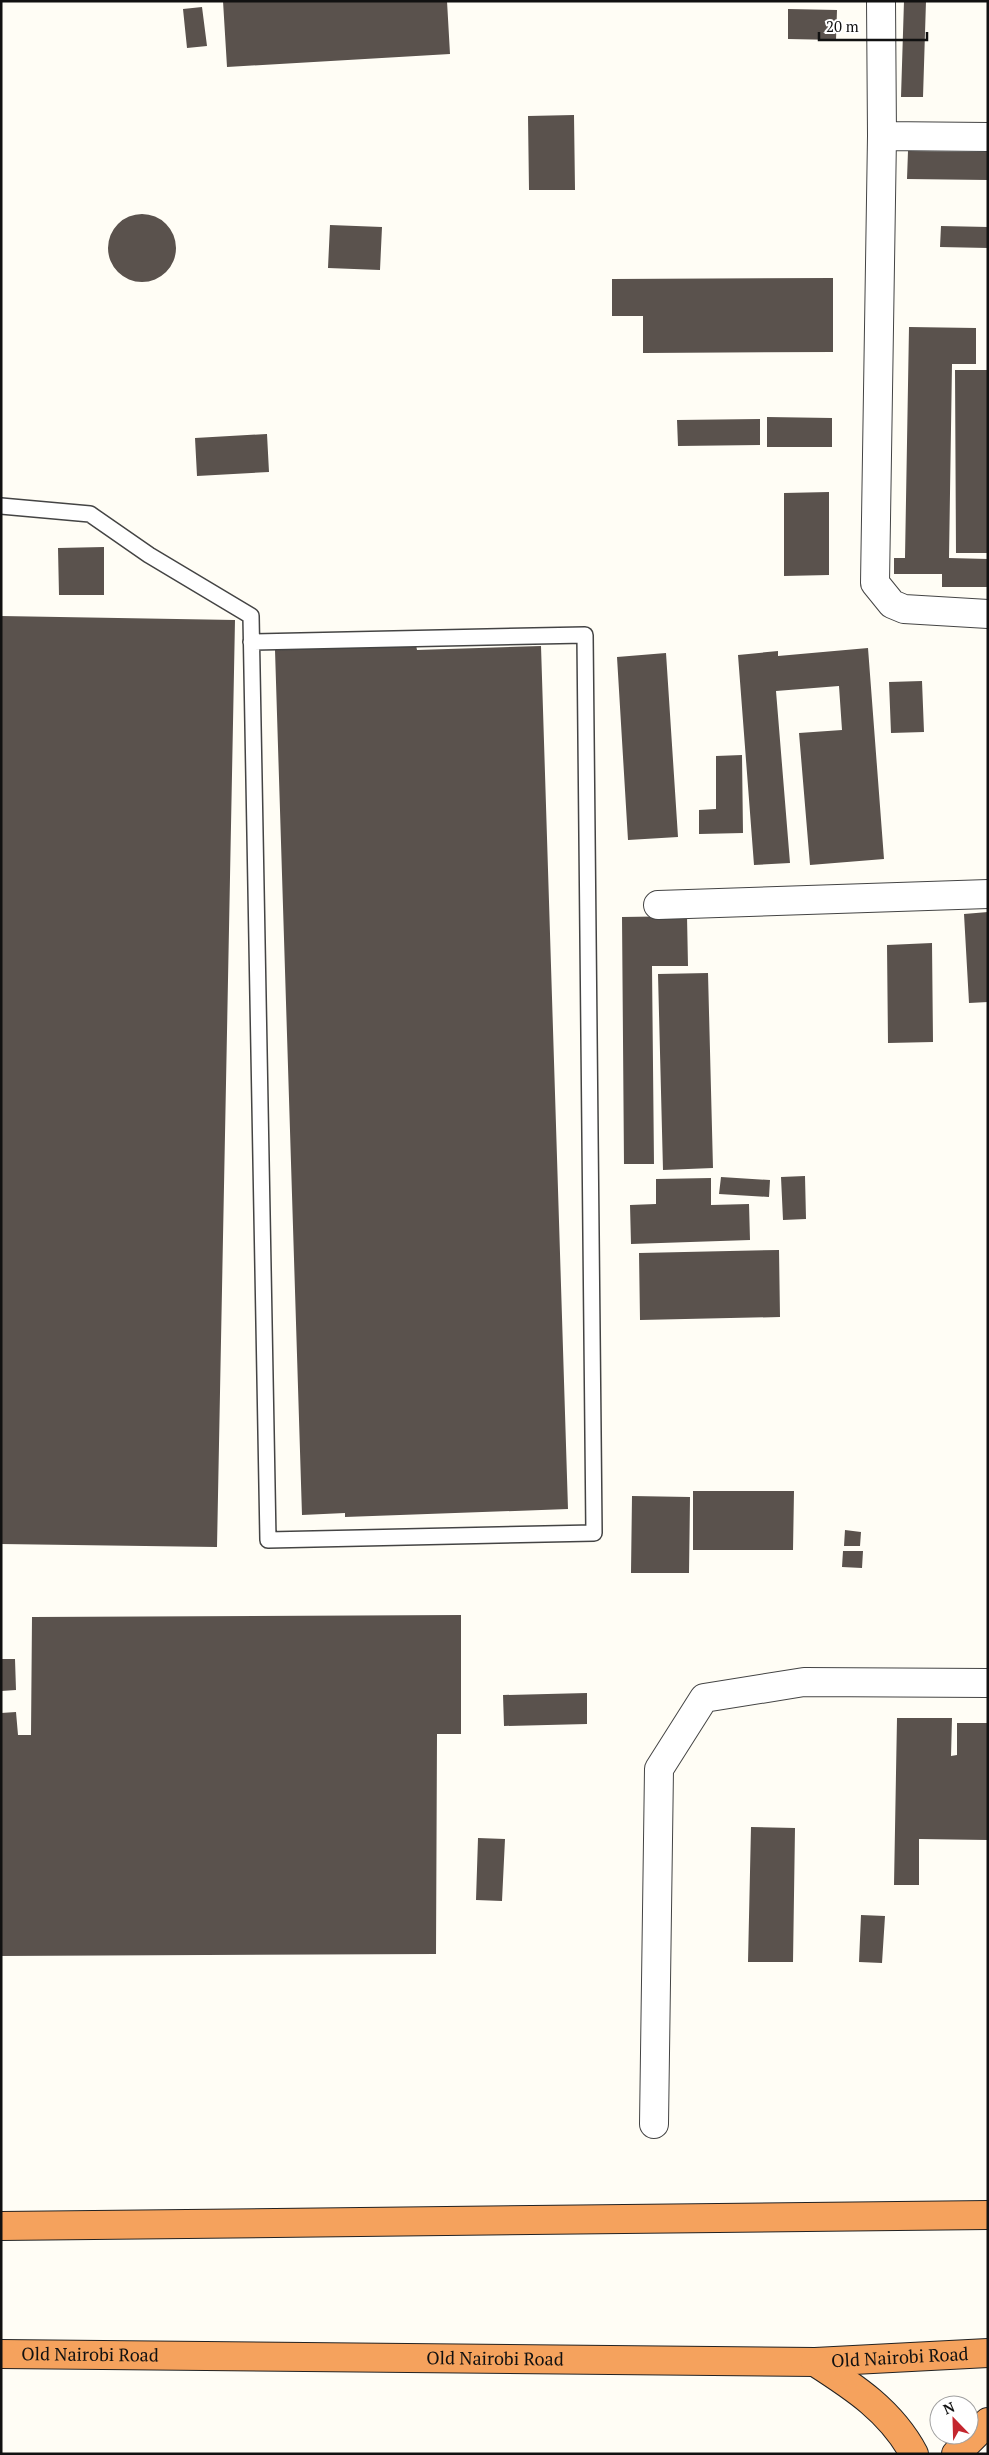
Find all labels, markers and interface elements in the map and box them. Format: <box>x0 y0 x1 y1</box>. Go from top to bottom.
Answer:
scale bar <box>819 10 926 42</box>
text: 20 m <box>826 16 859 36</box>
street label: Old Nairobi Road <box>21 2341 159 2367</box>
street label: Old Nairobi Road <box>831 2341 969 2372</box>
street label: Old Nairobi Road <box>426 2345 564 2371</box>
north arrow <box>929 2395 979 2445</box>
text: N <box>940 2397 958 2418</box>

